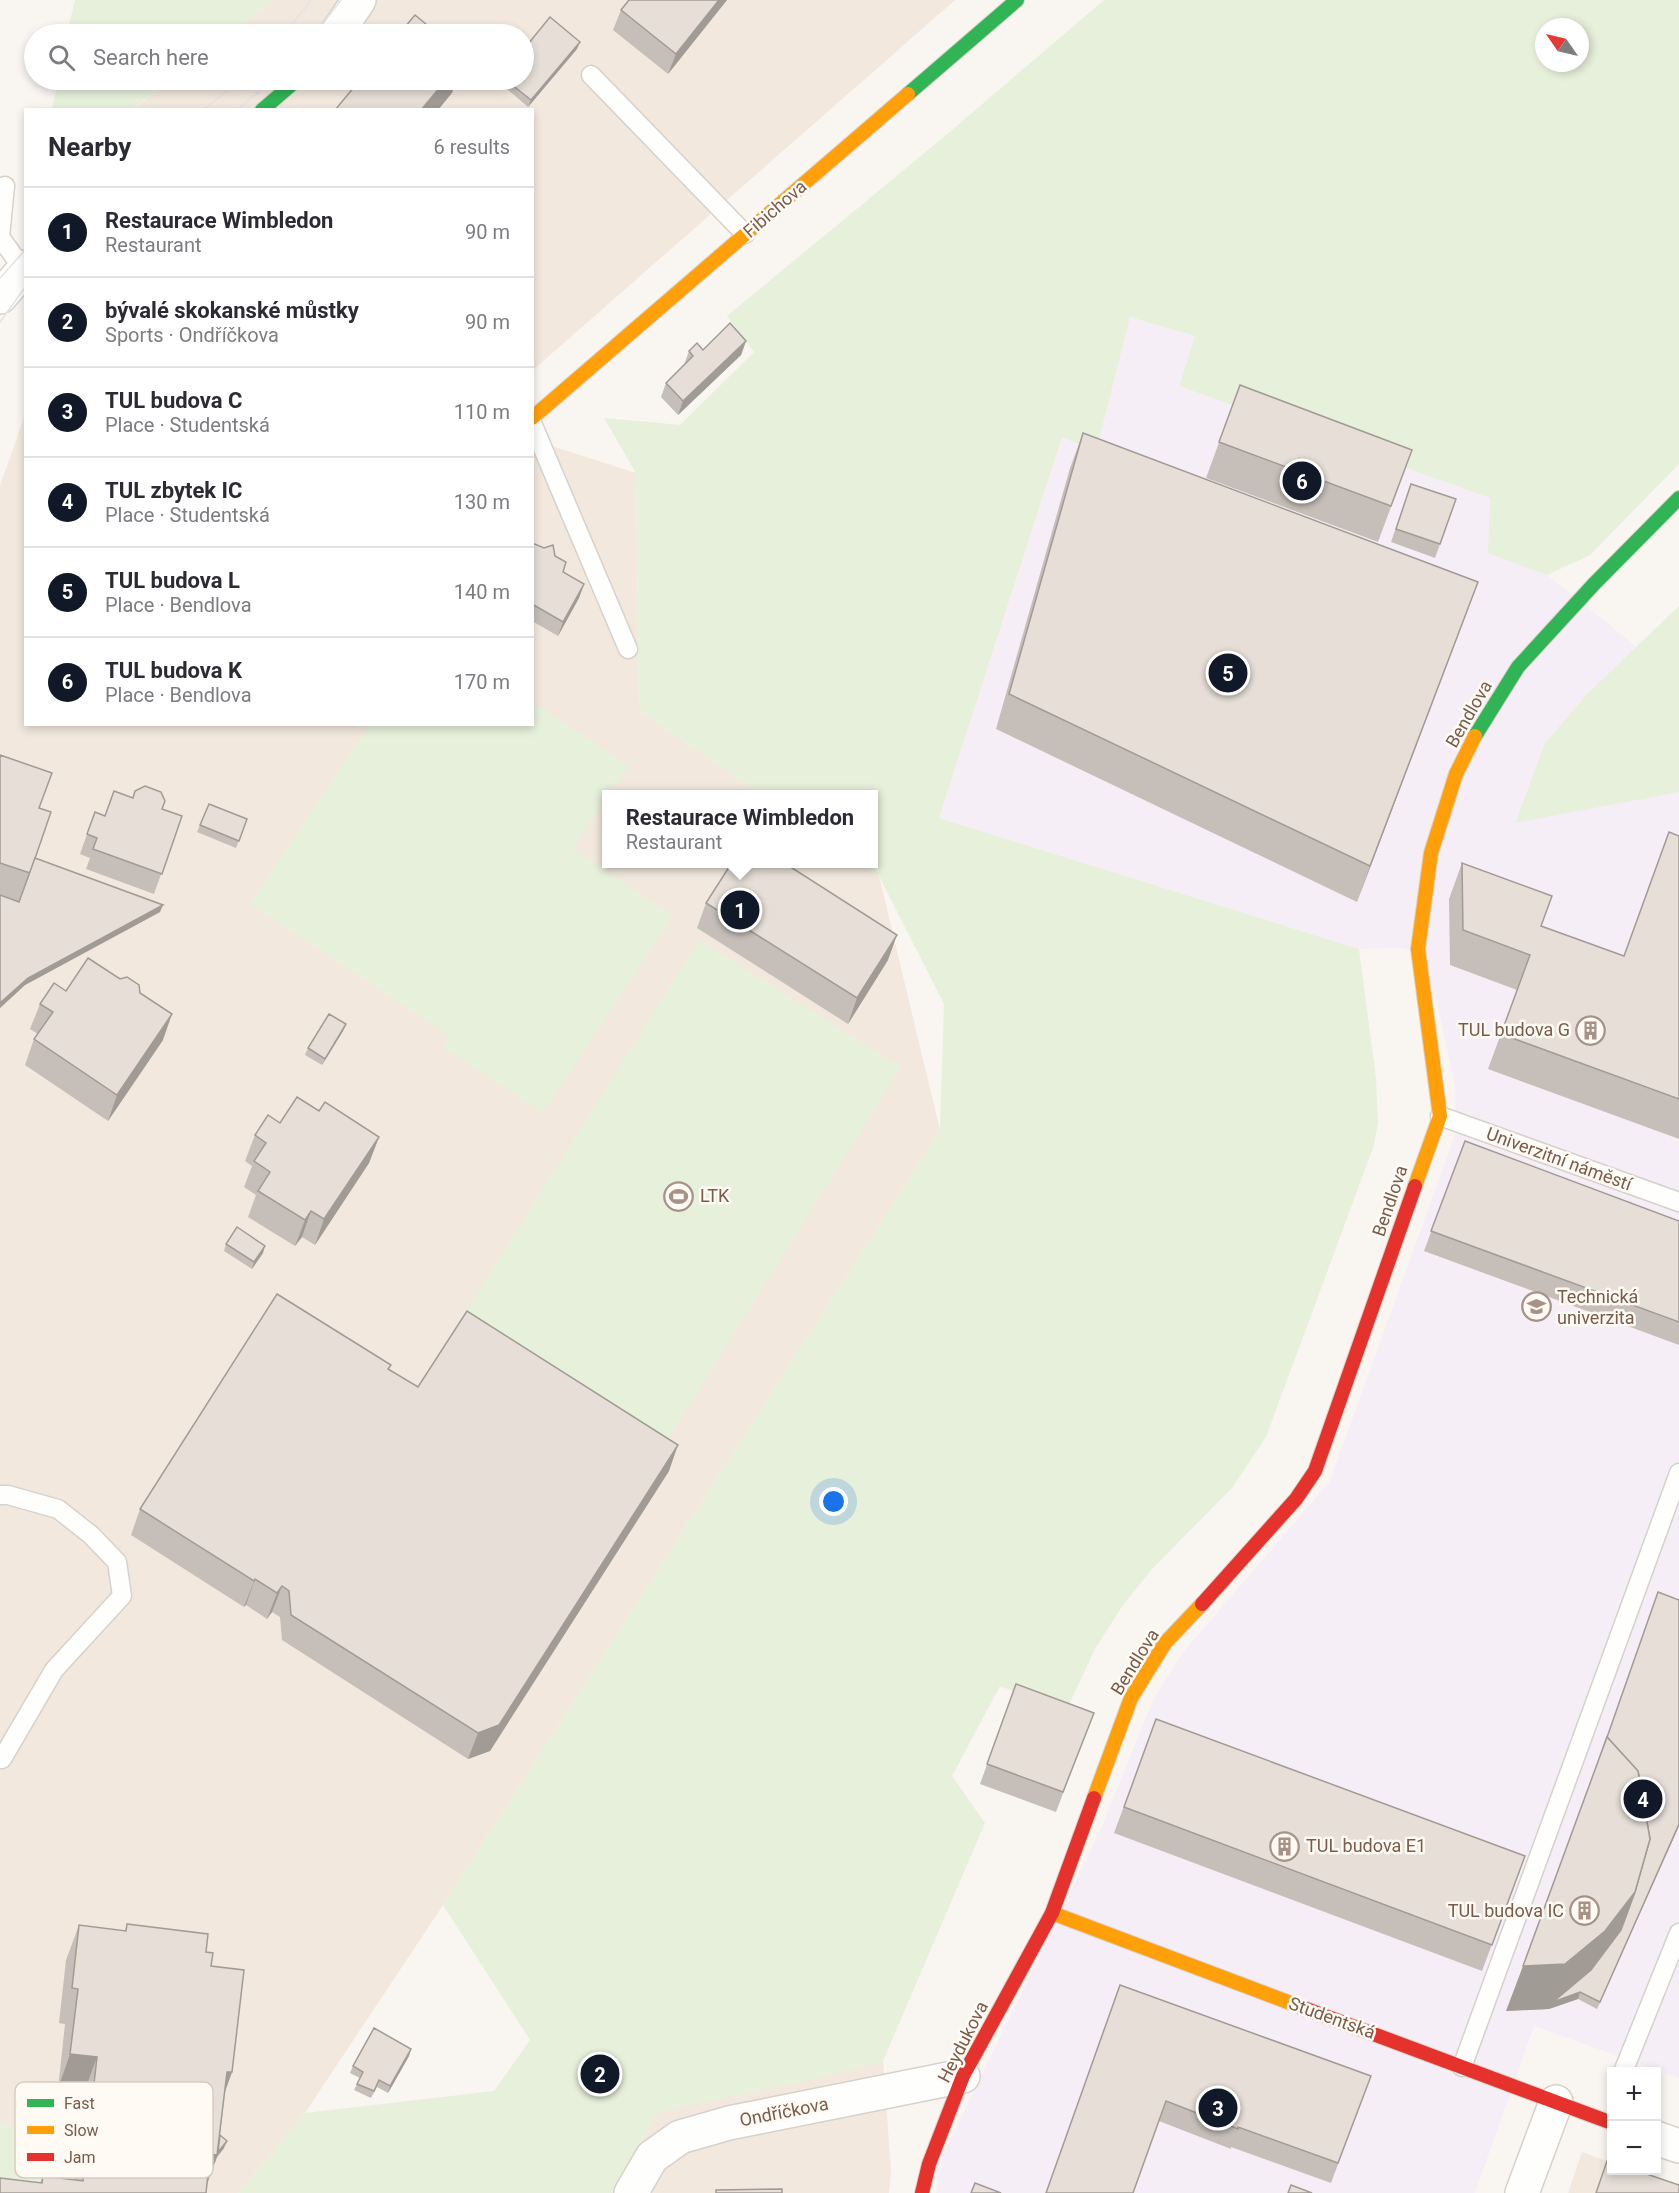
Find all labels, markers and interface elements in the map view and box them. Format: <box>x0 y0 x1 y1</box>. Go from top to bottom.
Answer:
north arrow <box>1535 18 1589 72</box>
search box <box>24 24 534 90</box>
icon: search <box>45 41 78 74</box>
text: Search here <box>93 45 209 70</box>
text: Nearby <box>48 132 131 162</box>
text: 6 results <box>434 135 510 159</box>
street label: Fibichova <box>739 176 810 242</box>
text: Restaurace Wimbledon <box>105 208 333 233</box>
text: 1 <box>62 220 73 244</box>
text: 90 m <box>465 220 510 244</box>
text: Restaurant <box>105 233 202 257</box>
text: bývalé skokanské můstky <box>105 298 359 323</box>
text: 2 <box>62 310 73 334</box>
text: 90 m <box>465 310 510 334</box>
text: Sports · Ondříčkova <box>105 323 279 347</box>
text: TUL budova C <box>105 388 242 413</box>
text: 3 <box>62 400 73 424</box>
text: 110 m <box>454 400 510 424</box>
text: Place · Studentská <box>105 413 270 437</box>
pin: 6 <box>1282 458 1322 504</box>
text: TUL zbytek IC <box>105 478 242 503</box>
text: 4 <box>62 490 73 514</box>
text: 130 m <box>454 490 510 514</box>
text: Place · Studentská <box>105 503 270 527</box>
text: TUL budova L <box>105 568 240 593</box>
text: 5 <box>62 580 73 604</box>
text: 140 m <box>454 580 510 604</box>
text: Place · Bendlova <box>105 593 252 617</box>
pin: 5 <box>1208 650 1248 696</box>
text: TUL budova K <box>105 658 242 683</box>
text: 6 <box>62 670 73 694</box>
text: 170 m <box>454 670 510 694</box>
street label: Bendlova <box>1441 677 1496 751</box>
text: Place · Bendlova <box>105 683 252 707</box>
popup <box>602 790 878 868</box>
text: Restaurace Wimbledon <box>626 805 854 830</box>
text: Restaurant <box>626 830 722 854</box>
pin: 1 <box>720 888 760 932</box>
building icon: TUL budova G <box>1575 1014 1607 1046</box>
place label: TUL budova G <box>1458 1019 1570 1040</box>
street label: Univerzitní náměstí <box>1484 1122 1635 1195</box>
street label: Bendlova <box>1368 1163 1411 1239</box>
sports icon: LTK <box>663 1180 695 1212</box>
place label: LTK <box>700 1185 730 1206</box>
place label: Technická univerzita <box>1557 1286 1638 1328</box>
school or university icon: Technická univerzita <box>1520 1291 1552 1323</box>
your location <box>819 1487 848 1516</box>
street label: Bendlova <box>1106 1625 1163 1699</box>
pin: 4 <box>1624 1776 1662 1822</box>
building icon: TUL budova E1 <box>1269 1830 1301 1862</box>
place label: TUL budova E1 <box>1306 1835 1426 1856</box>
building icon: TUL budova IC <box>1569 1895 1601 1927</box>
place label: TUL budova IC <box>1448 1900 1564 1921</box>
street label: Studentská <box>1286 1992 1378 2043</box>
street label: Heydukova <box>933 1998 992 2086</box>
pin: 2 <box>580 2052 620 2096</box>
map controls <box>1607 2067 1661 2175</box>
button: + <box>1607 2067 1661 2121</box>
legend <box>15 2082 213 2178</box>
pin: 3 <box>1198 2086 1238 2130</box>
street label: Ondříčkova <box>738 2093 830 2130</box>
text: Fast <box>64 2094 95 2113</box>
text: Slow <box>64 2121 99 2140</box>
button: − <box>1607 2121 1661 2175</box>
text: Jam <box>64 2148 96 2167</box>

